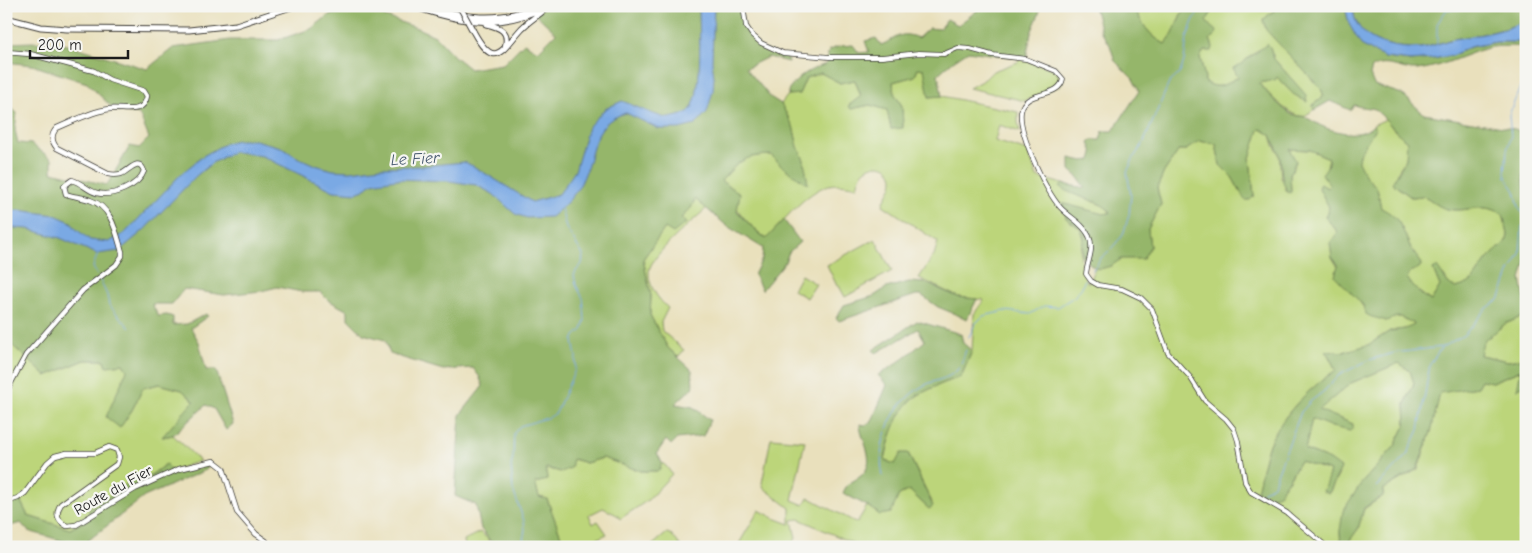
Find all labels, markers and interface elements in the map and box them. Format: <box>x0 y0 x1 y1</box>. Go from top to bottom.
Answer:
scale bar <box>30 28 128 60</box>
text: 200 m <box>38 36 82 54</box>
water label: Le Fier <box>390 149 440 169</box>
street label: Route du Fier <box>71 461 155 519</box>

